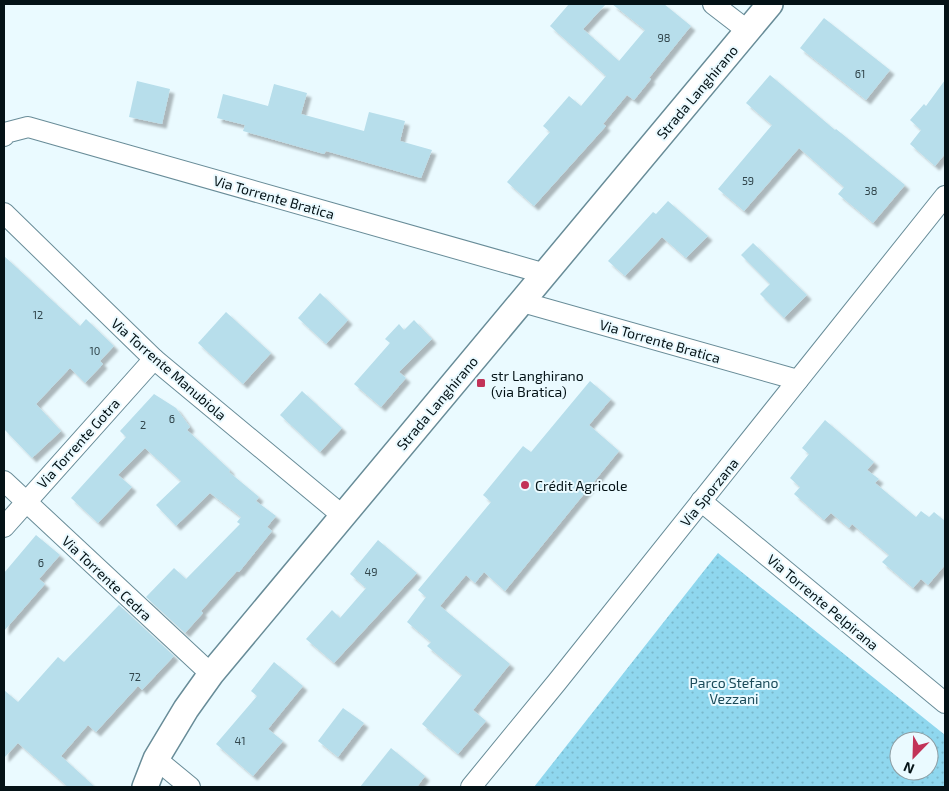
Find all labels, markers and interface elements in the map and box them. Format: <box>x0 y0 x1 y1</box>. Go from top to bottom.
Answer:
house number: 98 <box>658 31 670 44</box>
street label: Strada Langhirano <box>653 42 741 142</box>
house number: 61 <box>855 67 865 80</box>
street label: Via Torrente Bratica <box>212 172 336 222</box>
house number: 59 <box>742 174 754 187</box>
house number: 38 <box>865 184 877 197</box>
house number: 12 <box>33 308 43 321</box>
street label: Via Torrente Manubiola <box>108 314 230 424</box>
street label: Via Torrente Bratica <box>598 316 722 366</box>
house number: 10 <box>89 344 101 357</box>
street label: Strada Langhirano <box>393 353 481 453</box>
place label: str Langhirano (via Bratica) <box>491 367 584 400</box>
marker: str Langhirano (via Bratica) <box>475 377 487 389</box>
street label: Via Torrente Gotra <box>33 395 123 491</box>
house number: 6 <box>169 412 175 425</box>
house number: 2 <box>140 418 146 431</box>
street label: Via Sporzana <box>676 454 742 530</box>
place label: Crédit Agricole <box>535 477 628 494</box>
marker: Crédit Agricole <box>519 479 531 491</box>
street label: Via Torrente Cedra <box>59 532 155 624</box>
street label: Via Torrente Pelpirana <box>764 550 882 654</box>
house number: 6 <box>38 556 44 569</box>
house number: 49 <box>364 565 378 578</box>
house number: 72 <box>129 670 141 683</box>
park label: Parco Stefano Vezzani <box>690 674 778 707</box>
north arrow <box>889 731 939 781</box>
house number: 41 <box>234 734 246 747</box>
text: N <box>901 759 917 778</box>

